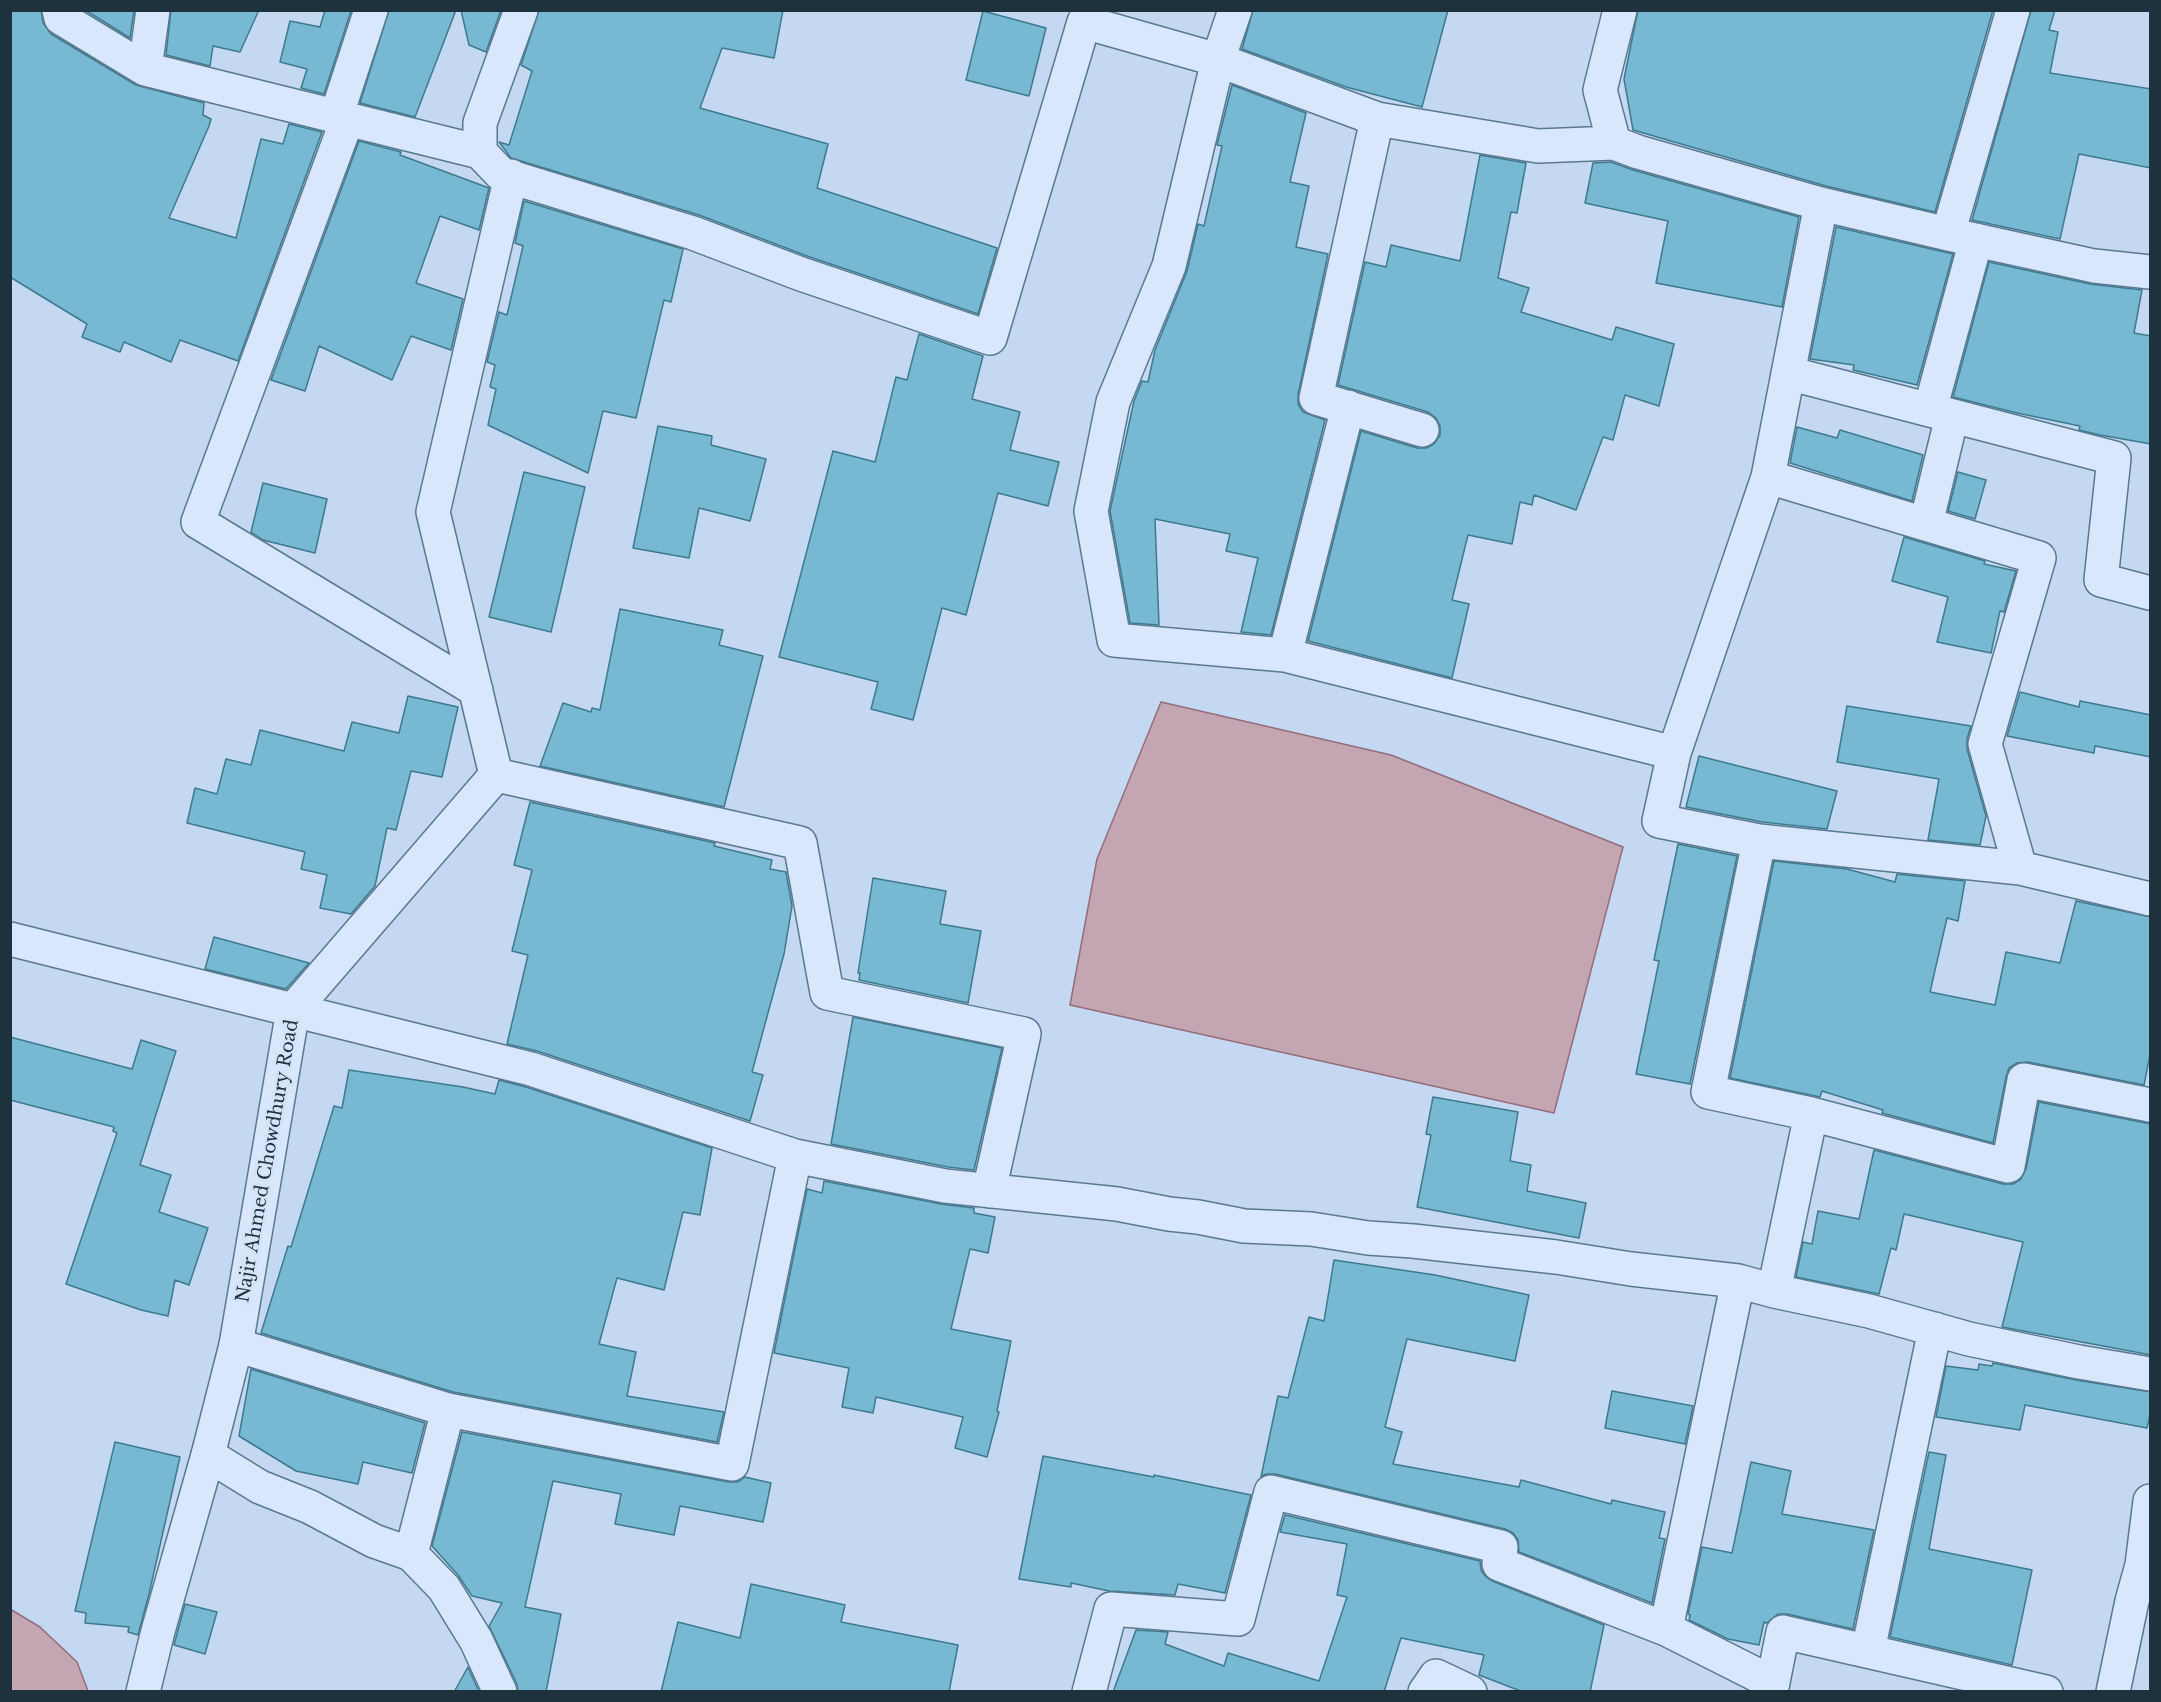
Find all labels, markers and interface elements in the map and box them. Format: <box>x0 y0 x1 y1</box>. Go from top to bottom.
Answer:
street label: Najir Ahmed Chowdhury Road <box>232 1018 304 1304</box>

